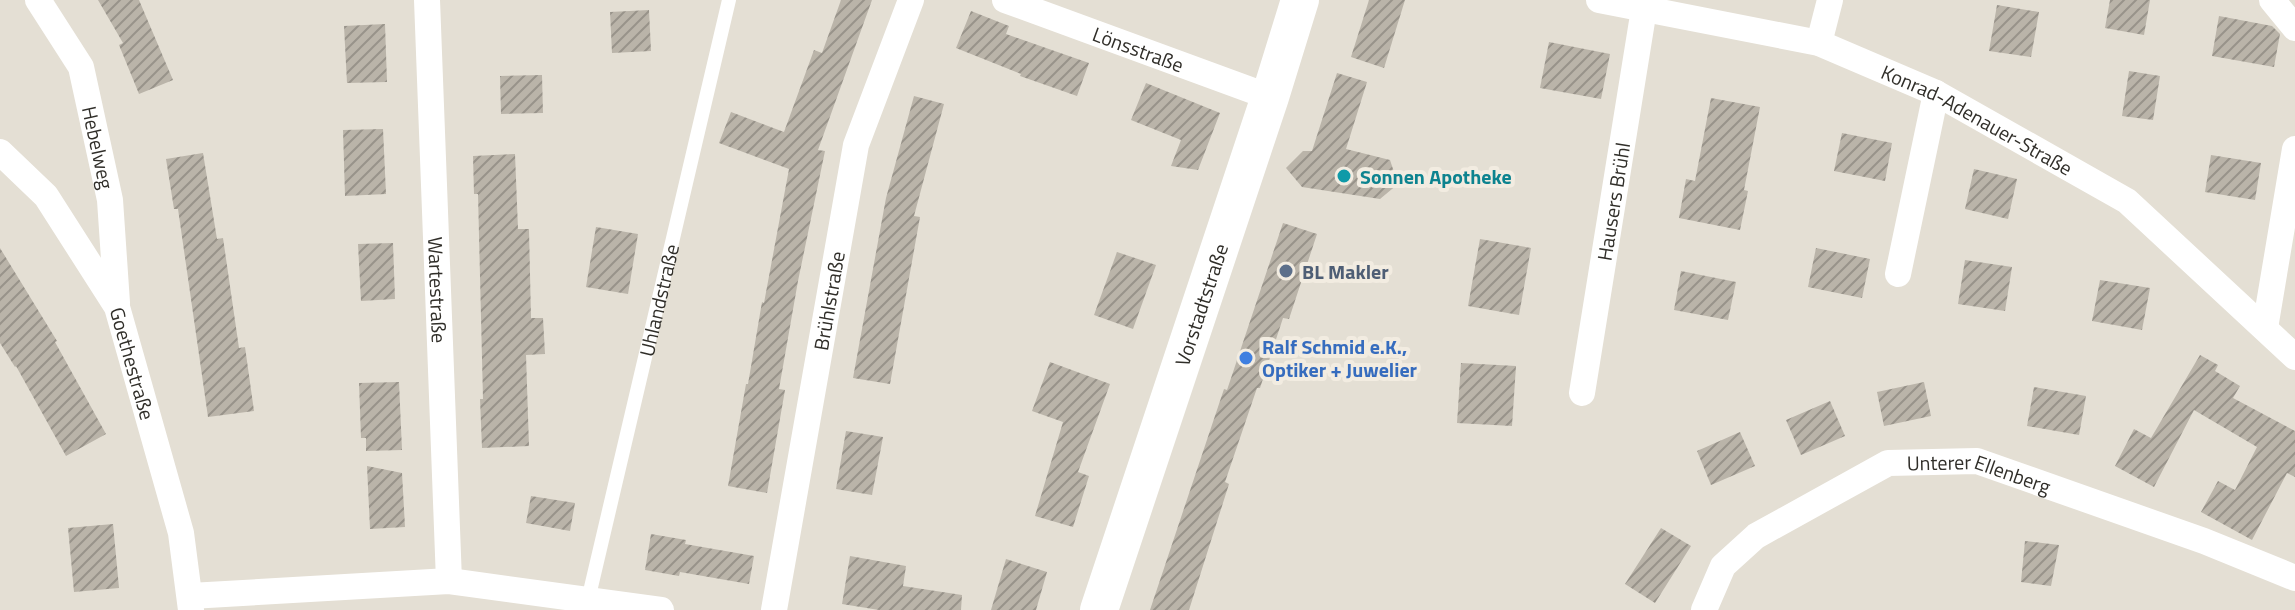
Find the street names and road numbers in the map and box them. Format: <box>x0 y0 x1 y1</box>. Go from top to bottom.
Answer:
street label: Lönsstraße <box>1088 18 1188 80</box>
street label: Konrad-Adenauer-Straße <box>1877 56 2079 183</box>
street label: Hebelweg <box>74 103 123 192</box>
street label: Hausers Brühl <box>1588 140 1638 263</box>
street label: Wartestraße <box>420 236 455 344</box>
street label: Vorstadtstraße <box>1166 239 1236 370</box>
street label: Uhlandstraße <box>630 241 687 359</box>
street label: Brühlstraße <box>805 249 852 353</box>
street label: Goethestraße <box>102 303 164 423</box>
street label: Unterer Ellenberg <box>1906 446 2055 501</box>

